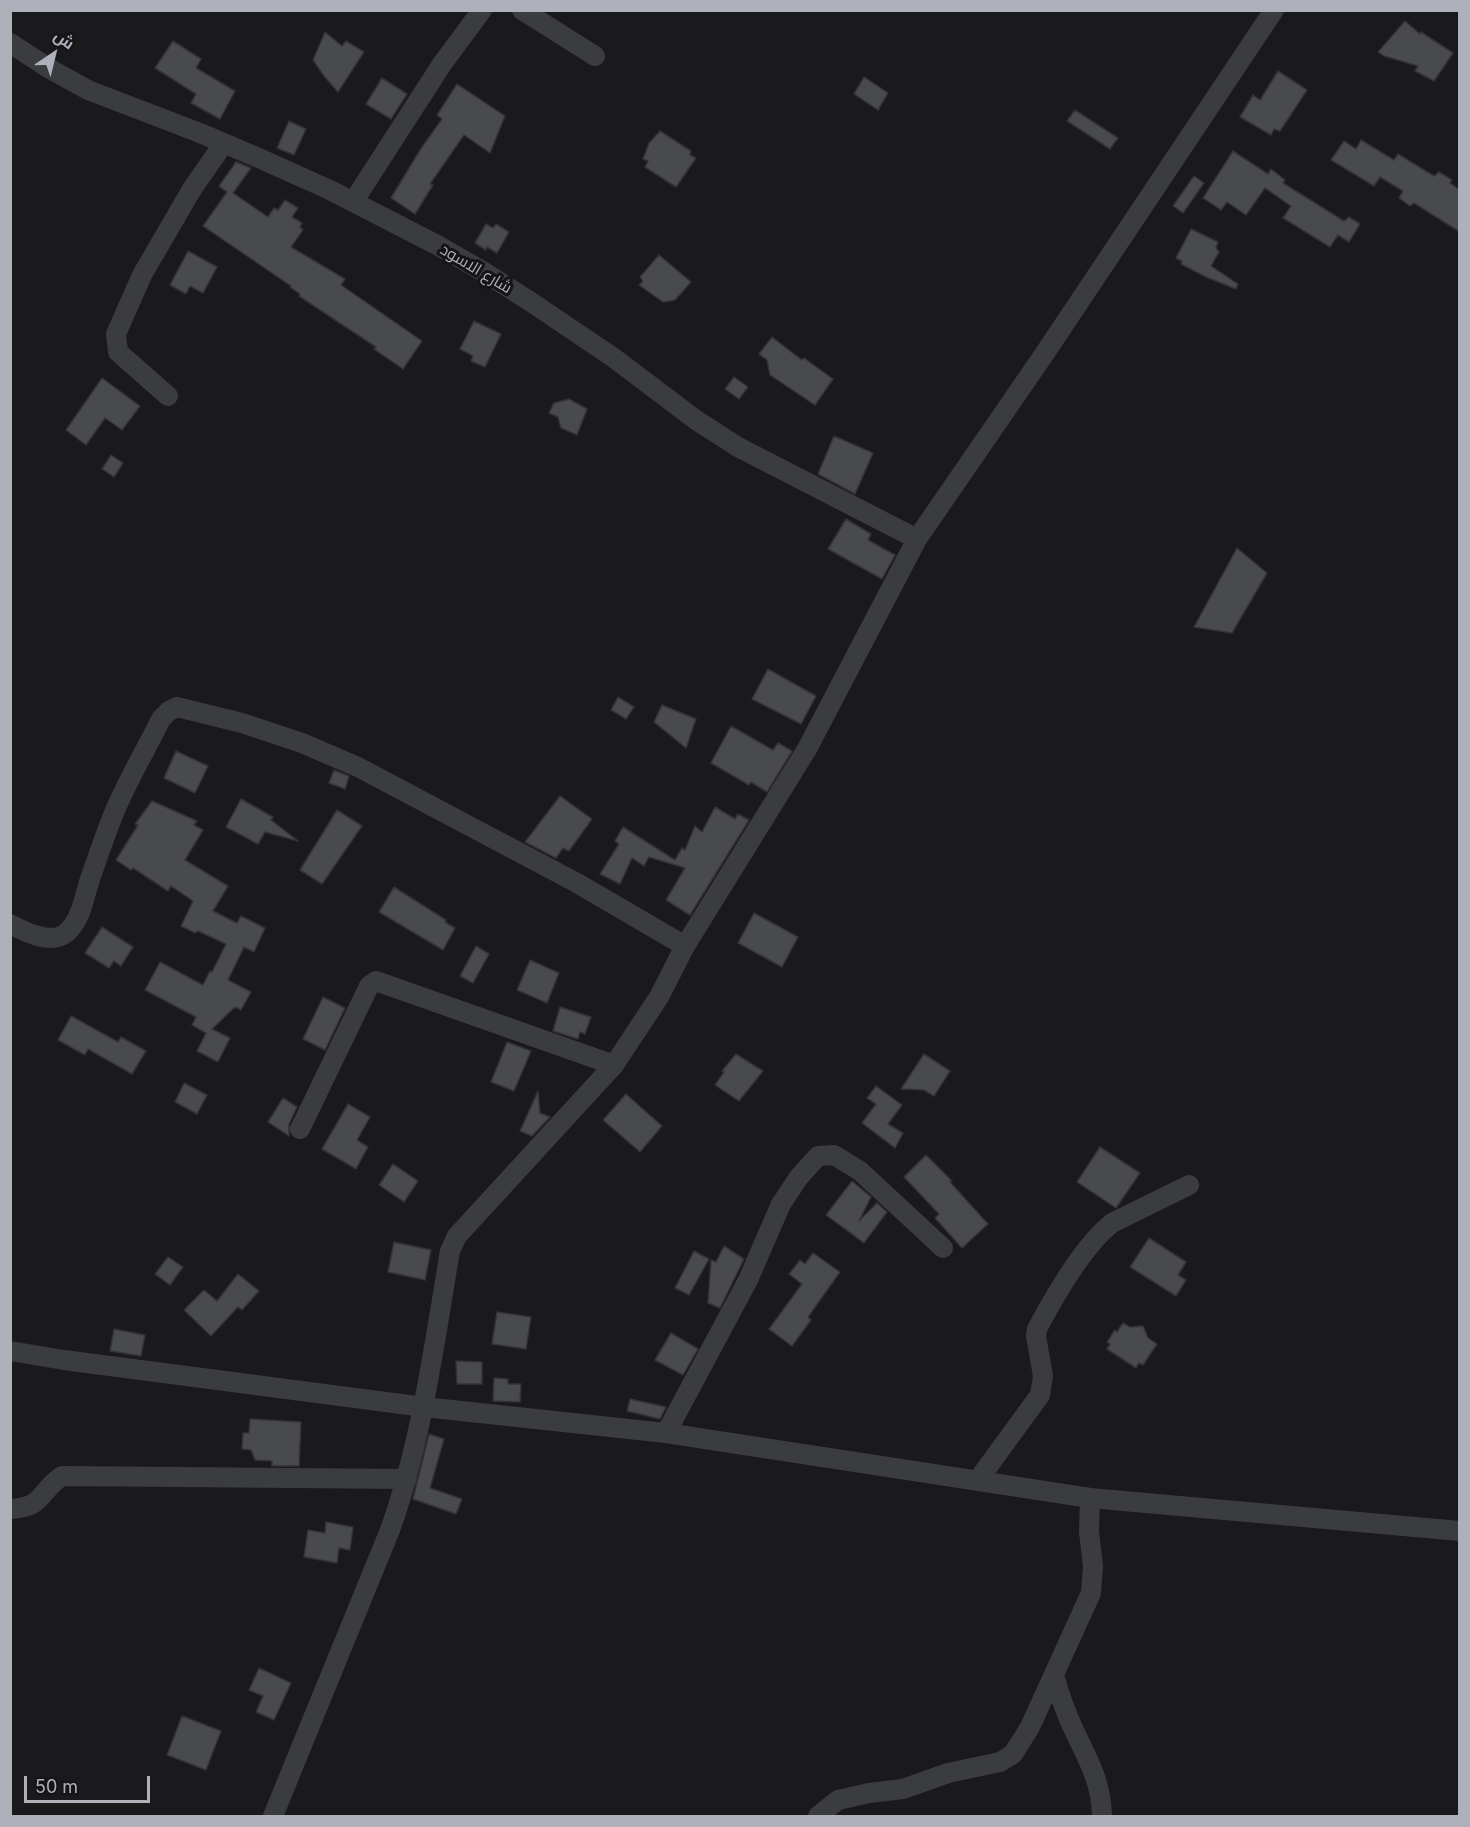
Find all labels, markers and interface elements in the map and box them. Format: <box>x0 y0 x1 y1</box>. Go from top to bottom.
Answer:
north arrow <box>24 24 84 84</box>
text: ش <box>50 25 78 53</box>
street label: شارع الاسود <box>437 240 515 298</box>
scale bar <box>27 1764 153 1802</box>
text: 50 m <box>35 1776 78 1797</box>

